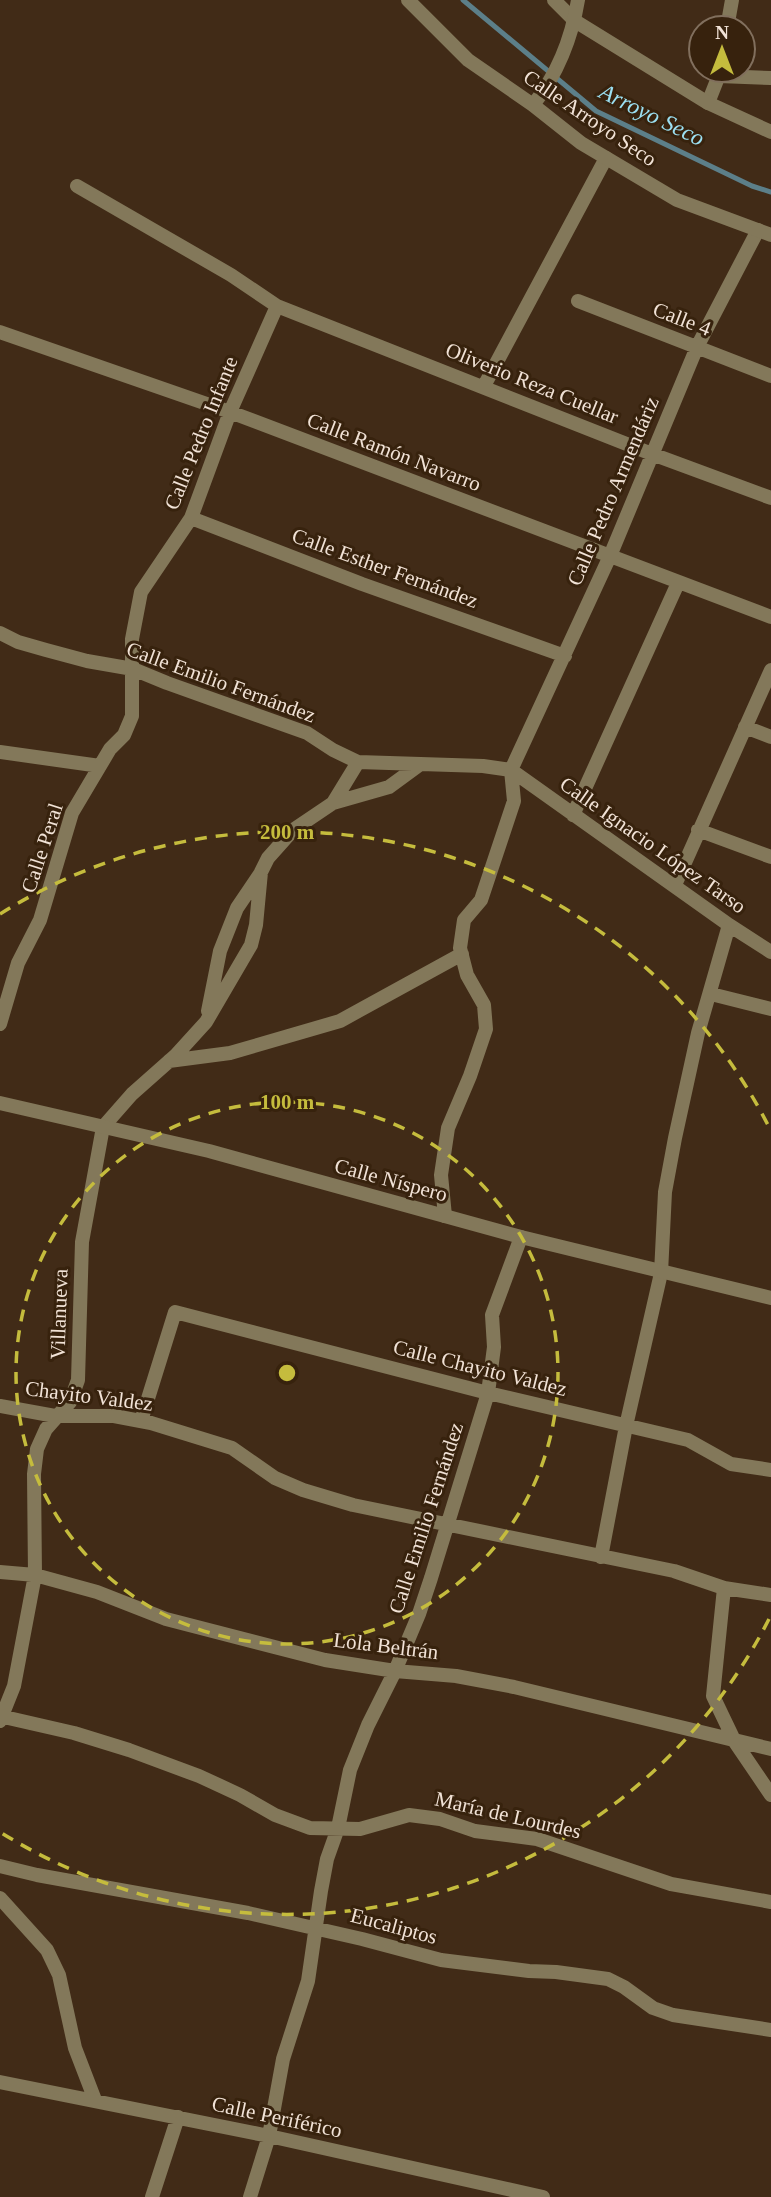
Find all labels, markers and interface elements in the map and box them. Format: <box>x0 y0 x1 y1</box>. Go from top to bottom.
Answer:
north arrow <box>687 14 757 84</box>
text: N <box>715 22 729 43</box>
street label: Calle Arroyo Seco <box>519 65 661 171</box>
water label: Arroyo Seco <box>594 78 708 151</box>
street label: Calle 4 <box>650 297 715 341</box>
street label: Oliverio Reza Cuellar <box>442 337 622 429</box>
street label: Calle Pedro Infante <box>159 353 243 513</box>
street label: Calle Pedro Armendáriz <box>562 393 664 589</box>
street label: Calle Ramón Navarro <box>304 408 484 496</box>
street label: Calle Esther Fernández <box>289 523 481 613</box>
street label: Calle Emilio Fernández <box>123 637 319 727</box>
street label: Calle Ignacio López Tarso <box>555 772 751 918</box>
street label: Calle Peral <box>16 800 68 896</box>
text: 200 m <box>260 820 315 844</box>
text: 100 m <box>260 1090 315 1114</box>
street label: Calle Níspero <box>332 1153 450 1207</box>
street label: Villanueva <box>45 1267 73 1360</box>
street label: Calle Chayito Valdez <box>391 1335 569 1401</box>
centre of rings <box>275 1361 299 1385</box>
street label: Chayito Valdez <box>24 1376 154 1416</box>
street label: Calle Emilio Fernández <box>384 1419 468 1617</box>
street label: Lola Beltrán <box>332 1628 440 1664</box>
street label: María de Lourdes <box>433 1787 583 1843</box>
street label: Eucaliptos <box>348 1903 440 1949</box>
street label: Calle Periférico <box>210 2092 344 2142</box>

